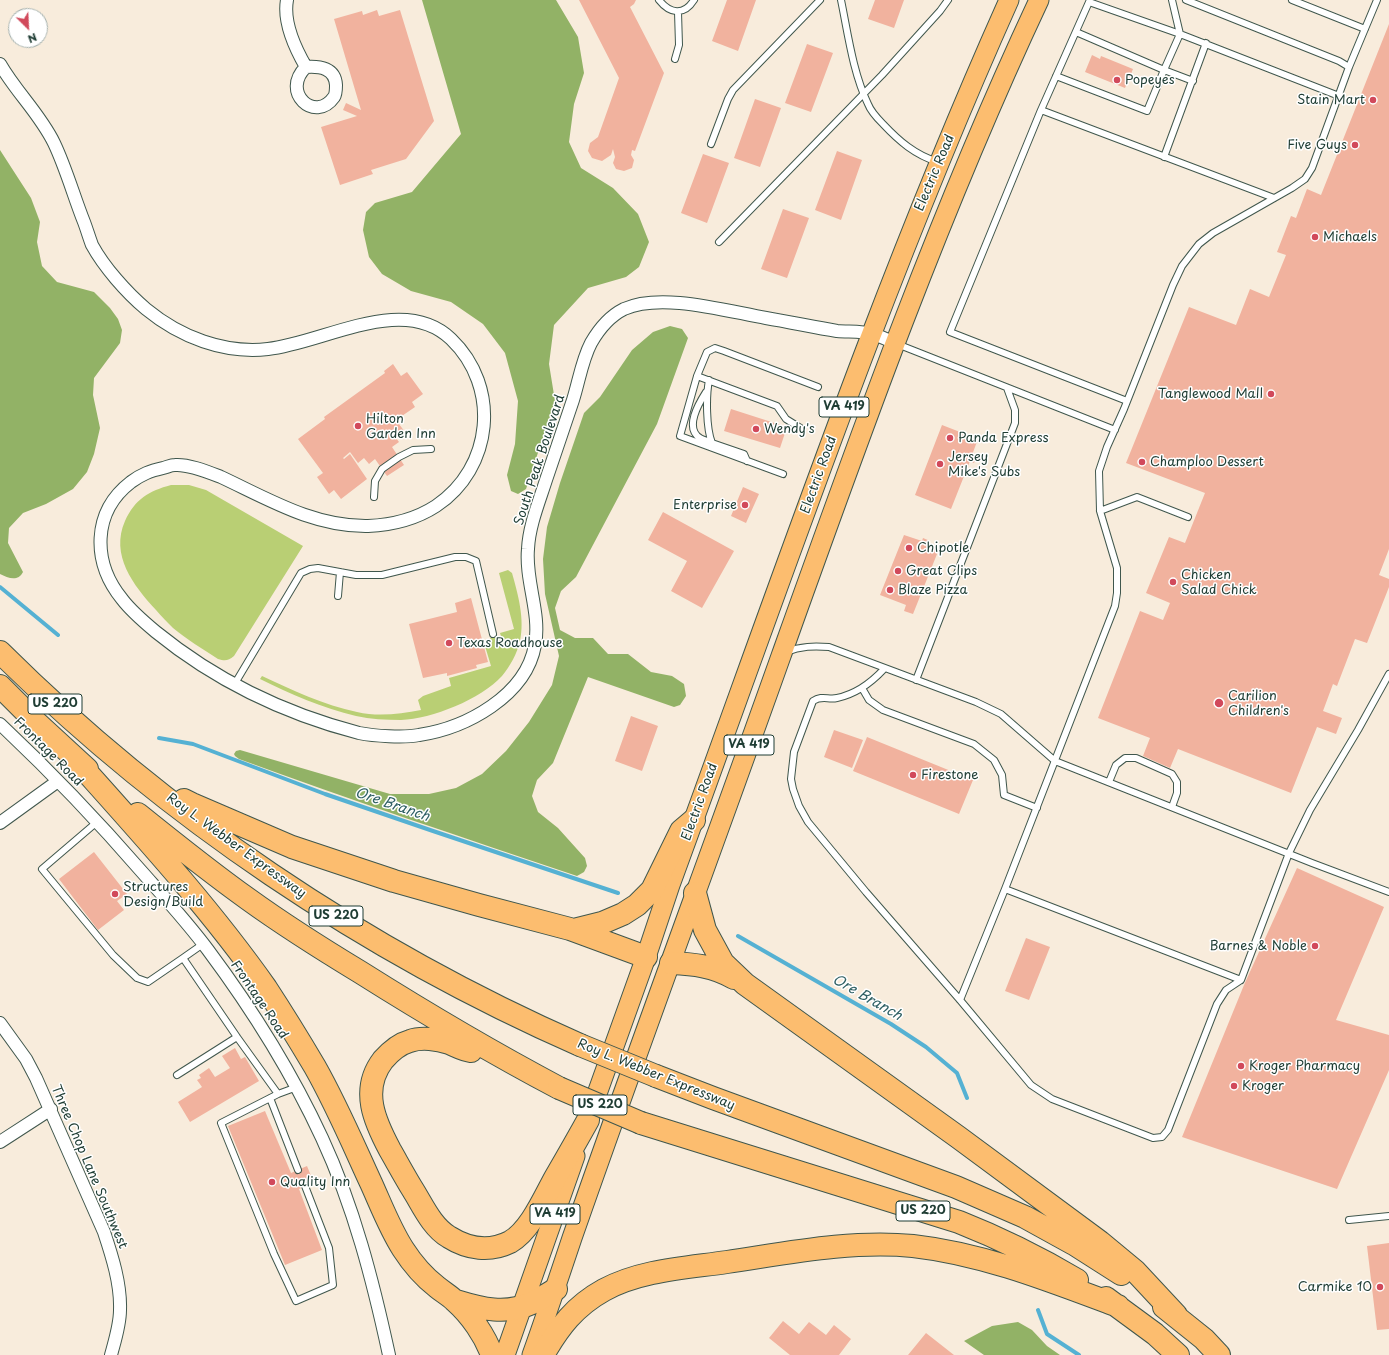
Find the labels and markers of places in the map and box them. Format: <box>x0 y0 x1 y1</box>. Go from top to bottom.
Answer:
place label: Popeyes <box>1125 72 1175 88</box>
marker: Popeyes <box>1112 75 1122 85</box>
place label: Stain Mart <box>1297 92 1365 108</box>
marker: Stain Mart <box>1368 95 1378 105</box>
place label: Five Guys <box>1287 137 1347 153</box>
marker: Five Guys <box>1350 140 1360 150</box>
place label: Michaels <box>1323 229 1377 245</box>
marker: Michaels <box>1310 232 1320 242</box>
place label: Tanglewood Mall <box>1158 386 1263 402</box>
marker: Tanglewood Mall <box>1266 389 1276 399</box>
place label: Hilton Garden Inn <box>366 411 436 442</box>
marker: Hilton Garden Inn <box>353 421 363 431</box>
place label: Wendy's <box>764 421 815 437</box>
marker: Wendy's <box>751 424 761 434</box>
place label: Panda Express <box>958 430 1049 446</box>
marker: Panda Express <box>945 433 955 443</box>
place label: Jersey Mike's Subs <box>948 449 1020 480</box>
place label: Champloo Dessert <box>1150 454 1264 470</box>
marker: Champloo Dessert <box>1137 457 1147 467</box>
marker: Jersey Mike's Subs <box>935 459 945 469</box>
place label: Enterprise <box>673 497 737 513</box>
marker: Enterprise <box>740 500 750 510</box>
place label: Chipotle <box>917 540 970 556</box>
marker: Chipotle <box>904 543 914 553</box>
place label: Great Clips <box>906 563 977 579</box>
marker: Great Clips <box>893 566 903 576</box>
place label: Chicken Salad Chick <box>1181 567 1257 598</box>
marker: Chicken Salad Chick <box>1168 577 1178 587</box>
place label: Blaze Pizza <box>898 582 968 598</box>
marker: Blaze Pizza <box>885 585 895 595</box>
place label: Texas Roadhouse <box>457 635 563 651</box>
marker: Texas Roadhouse <box>444 638 454 648</box>
place label: Carilion Children's <box>1228 688 1289 719</box>
marker: Carilion Children's <box>1213 697 1225 709</box>
place label: Firestone <box>921 767 979 783</box>
marker: Firestone <box>908 770 918 780</box>
place label: Structures Design/Build <box>123 879 203 910</box>
marker: Structures Design/Build <box>110 889 120 899</box>
place label: Barnes & Noble <box>1209 938 1307 954</box>
marker: Barnes & Noble <box>1310 941 1320 951</box>
place label: Kroger Pharmacy <box>1249 1058 1360 1074</box>
marker: Kroger Pharmacy <box>1236 1061 1246 1071</box>
place label: Kroger <box>1242 1078 1284 1094</box>
marker: Kroger <box>1229 1081 1239 1091</box>
place label: Quality Inn <box>280 1174 350 1190</box>
marker: Quality Inn <box>267 1177 277 1187</box>
place label: Carmike 10 <box>1298 1279 1372 1295</box>
marker: Carmike 10 <box>1375 1282 1385 1292</box>

